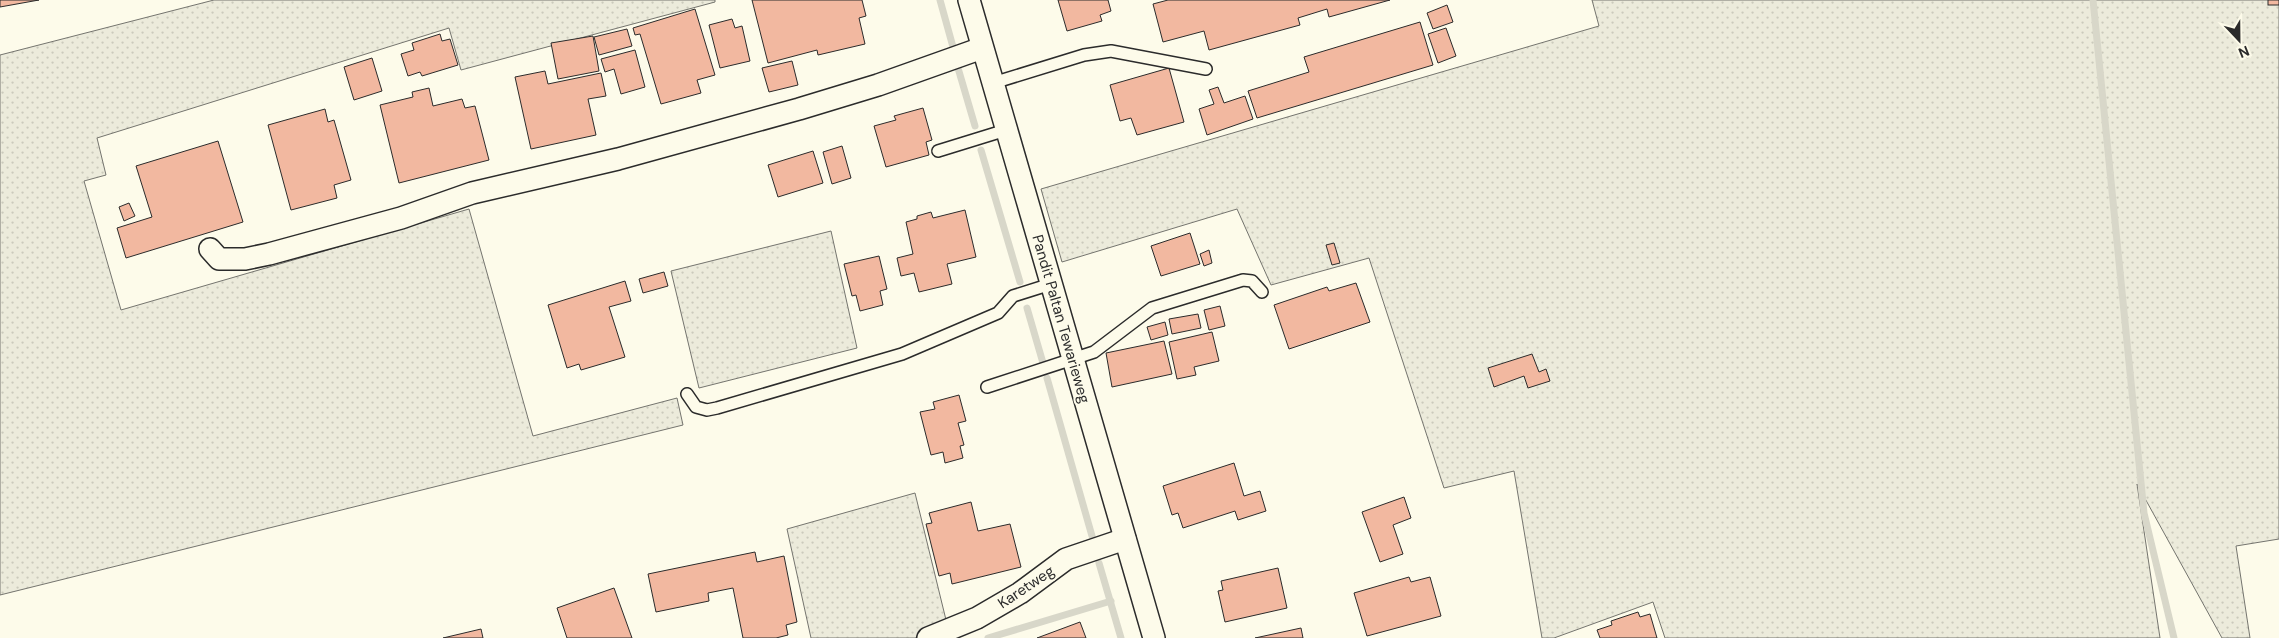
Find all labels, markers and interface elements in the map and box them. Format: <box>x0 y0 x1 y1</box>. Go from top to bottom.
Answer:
north arrow <box>2214 15 2264 65</box>
text: N <box>2236 42 2252 62</box>
street label: Pandit Paltan Tewarieweg <box>1027 232 1095 406</box>
street label: Karetweg <box>994 561 1058 613</box>

